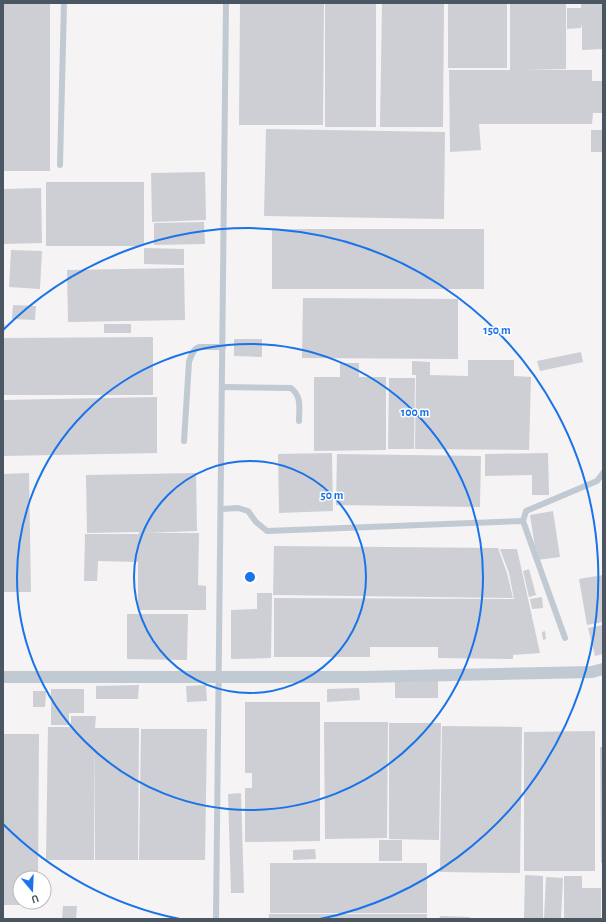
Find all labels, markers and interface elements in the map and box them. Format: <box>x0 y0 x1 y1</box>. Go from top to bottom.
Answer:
text: 150 m <box>483 324 511 336</box>
text: 100 m <box>401 406 429 418</box>
text: 50 m <box>321 489 344 501</box>
centre of rings <box>243 570 257 584</box>
north arrow <box>12 870 52 910</box>
text: U <box>30 893 40 905</box>

